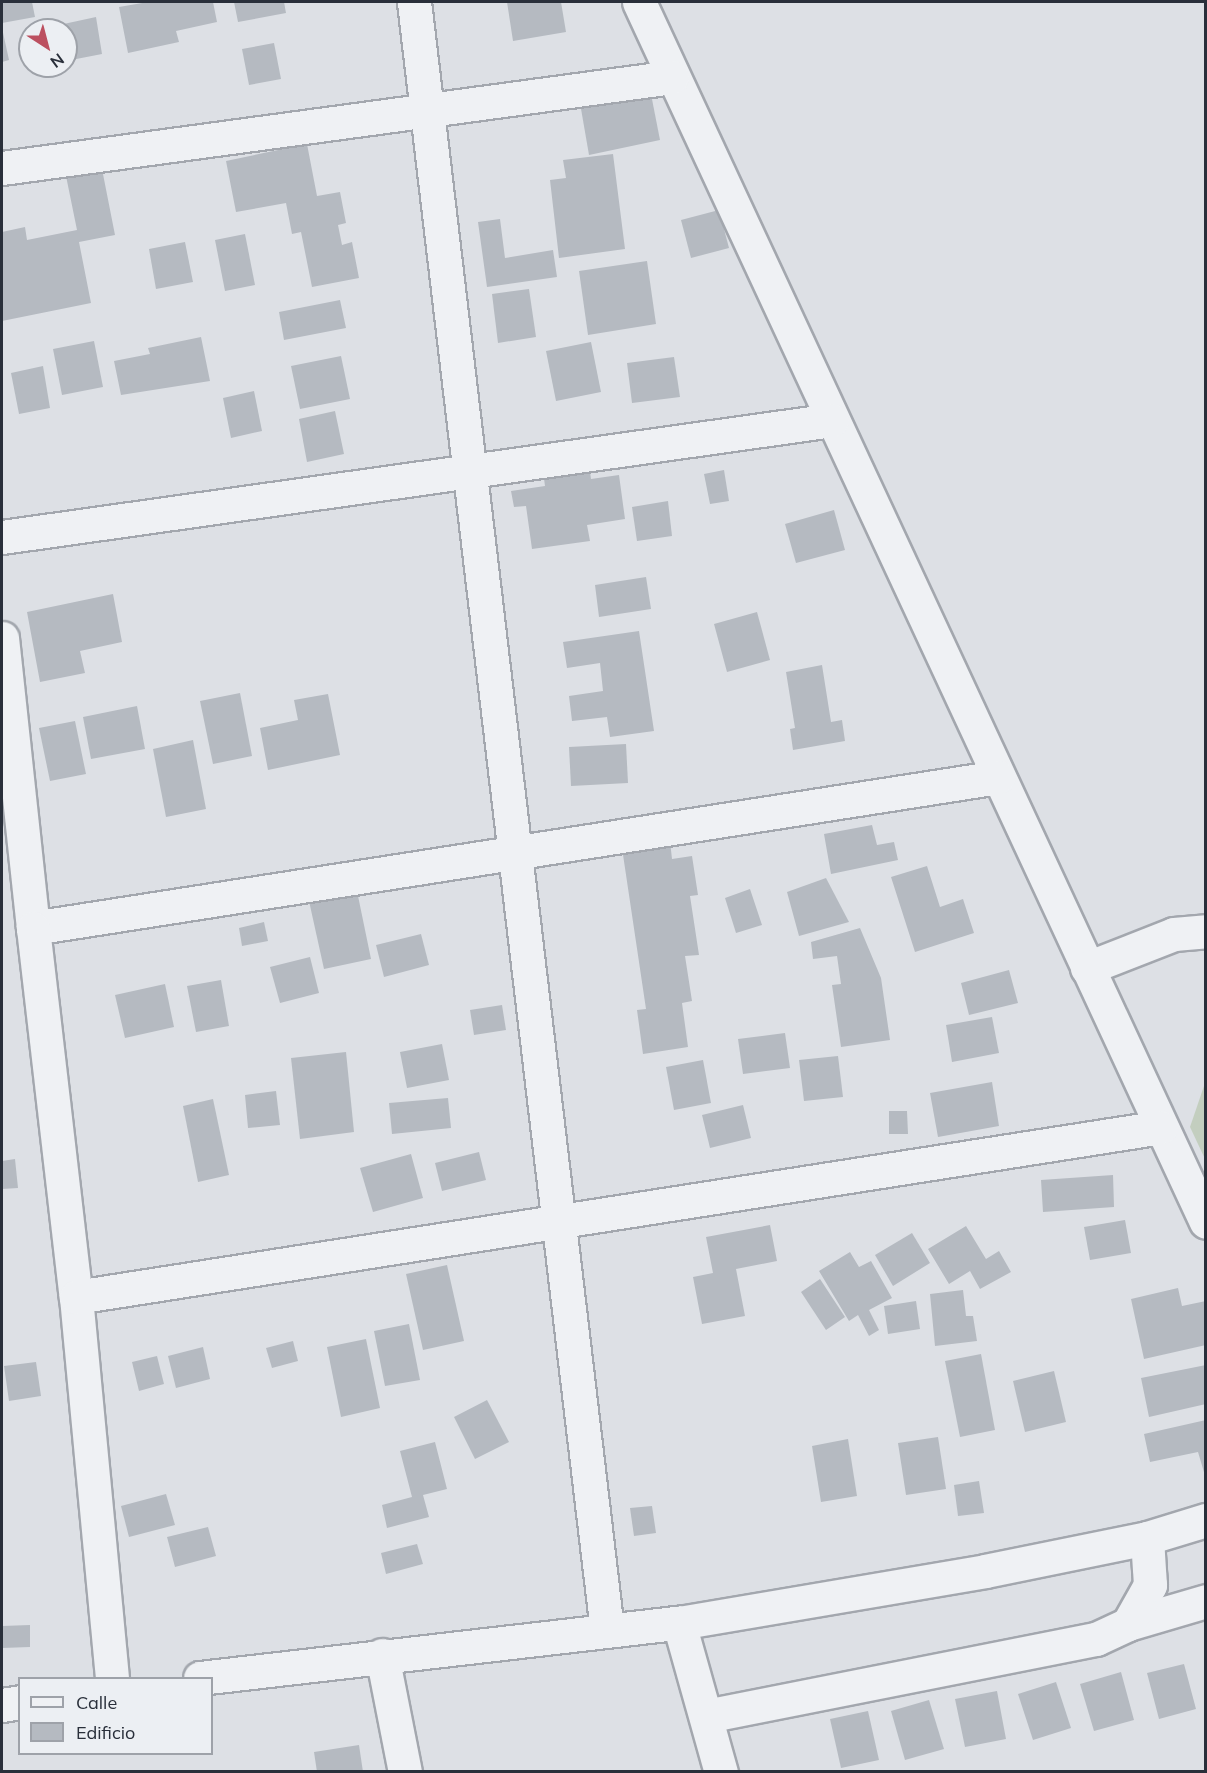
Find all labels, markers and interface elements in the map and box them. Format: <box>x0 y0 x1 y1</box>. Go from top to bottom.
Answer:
north arrow <box>18 18 78 78</box>
text: N <box>47 49 68 73</box>
legend <box>18 1677 213 1755</box>
text: Calle <box>76 1691 117 1714</box>
text: Edificio <box>76 1721 135 1744</box>

